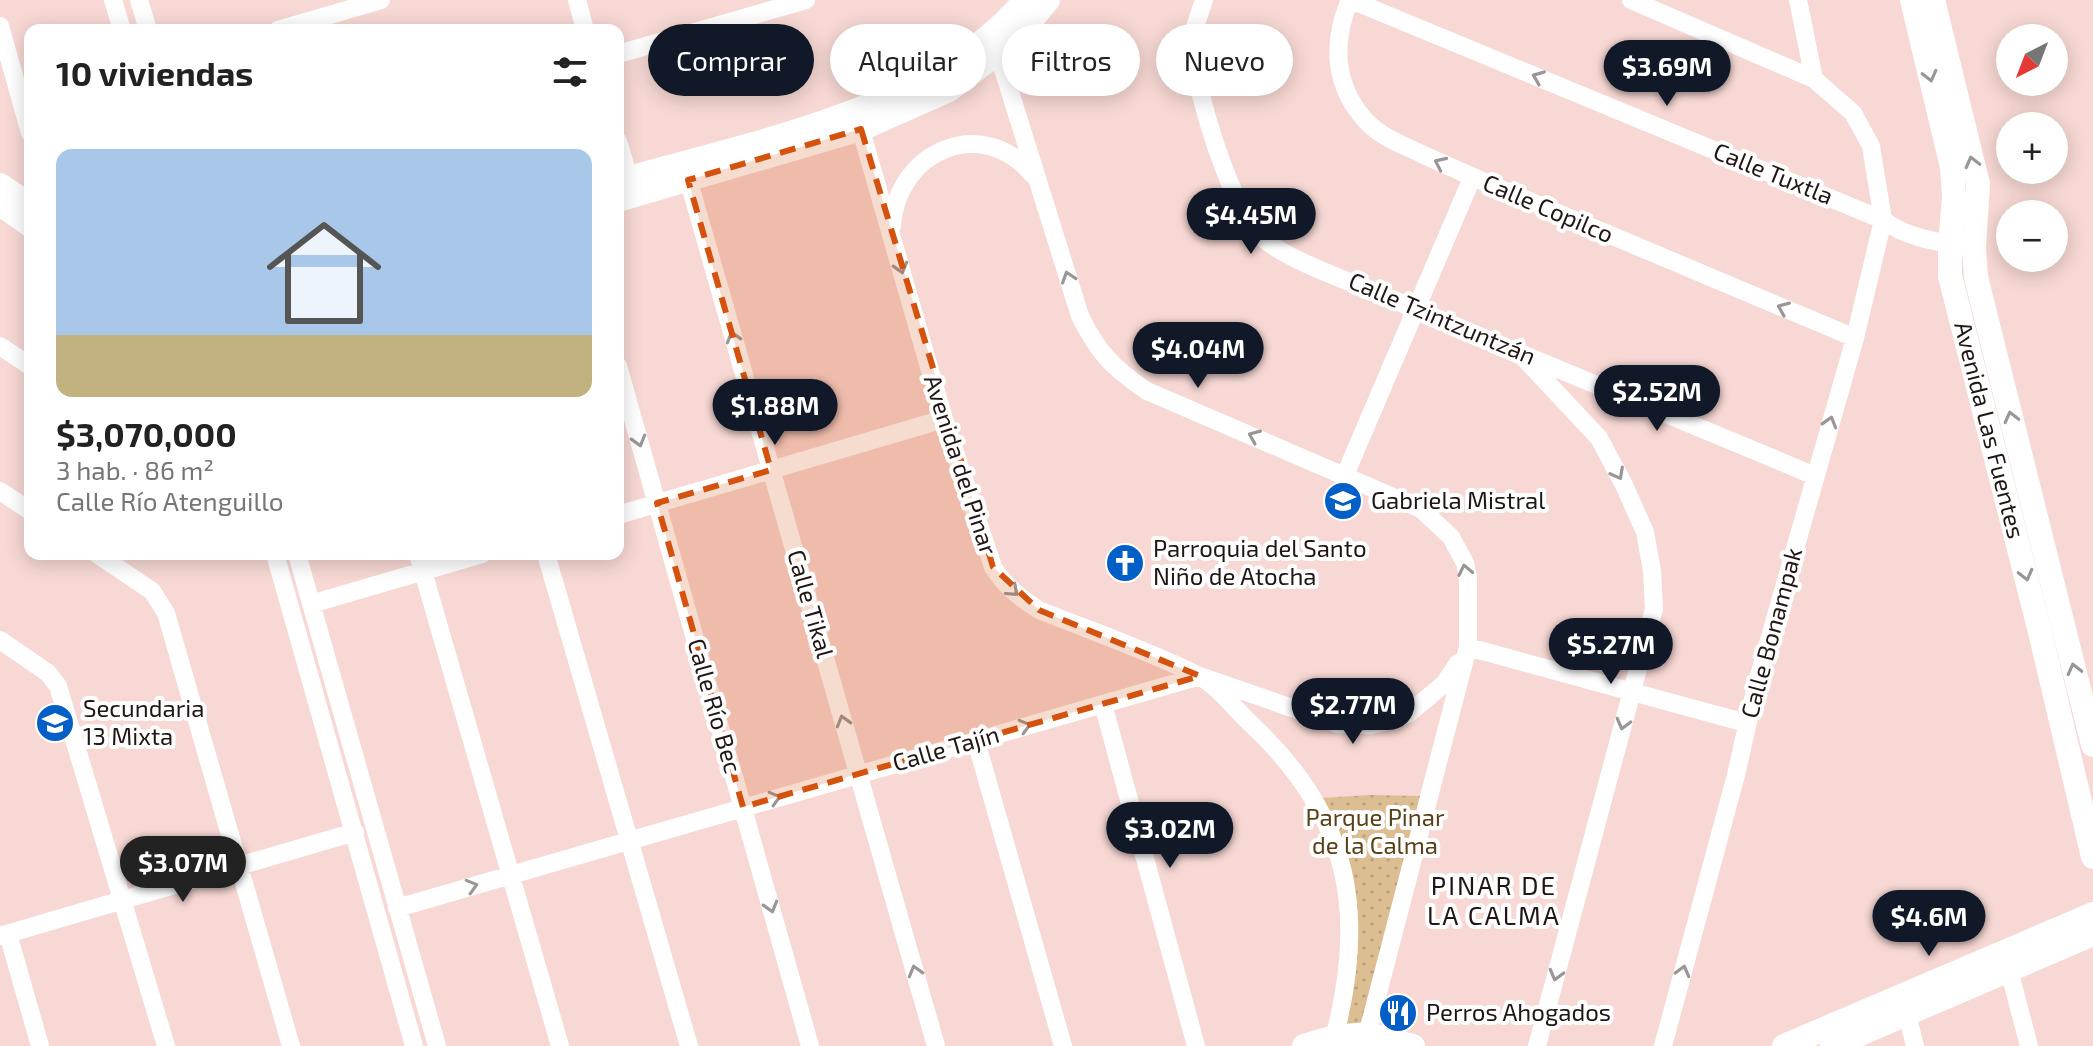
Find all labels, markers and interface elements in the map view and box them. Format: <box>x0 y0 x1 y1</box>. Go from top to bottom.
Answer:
chip: Comprar <box>648 24 814 96</box>
chip: Alquilar <box>830 24 986 96</box>
chip: Filtros <box>1002 24 1140 96</box>
chip: Nuevo <box>1156 24 1293 96</box>
north arrow <box>1996 24 2068 96</box>
map controls <box>1996 24 2068 272</box>
pin: $3.69M <box>1602 40 1732 108</box>
icon: filters <box>548 50 592 94</box>
text: $3.69M <box>1622 50 1712 81</box>
text: 10 viviendas <box>56 52 253 93</box>
one-way arrow <box>1921 68 1938 82</box>
one-way arrow <box>1532 71 1546 87</box>
button: + <box>1996 112 2068 184</box>
street label: Calle Tuxtla <box>1710 135 1838 210</box>
one-way arrow <box>1965 156 1982 170</box>
one-way arrow <box>1434 157 1449 173</box>
street label: Calle Copilco <box>1479 167 1618 248</box>
pin: $4.45M <box>1186 188 1316 256</box>
text: $4.45M <box>1205 198 1297 229</box>
button: − <box>1996 200 2068 272</box>
icon: home <box>252 201 396 345</box>
one-way arrow <box>892 261 908 275</box>
street label: Calle Tzintzuntzán <box>1345 265 1540 370</box>
one-way arrow <box>1061 270 1077 284</box>
one-way arrow <box>1777 301 1791 317</box>
street label: Avenida Las Fuentes <box>1949 318 2032 541</box>
pin: $4.04M <box>1133 322 1263 390</box>
one-way arrow <box>726 330 742 344</box>
text: $4.04M <box>1151 332 1245 363</box>
pin: $2.52M <box>1592 365 1722 433</box>
street label: Avenida del Pinar <box>919 371 1004 559</box>
text: $2.52M <box>1612 375 1702 406</box>
pin: $1.88M <box>710 379 840 447</box>
text: $1.88M <box>731 389 819 420</box>
one-way arrow <box>2003 411 2020 424</box>
text: $3,070,000 <box>56 413 237 454</box>
one-way arrow <box>1821 416 1838 430</box>
one-way arrow <box>1248 429 1262 446</box>
one-way arrow <box>630 434 646 448</box>
text: 3 hab. · 86 m² <box>56 454 214 485</box>
one-way arrow <box>1609 466 1624 481</box>
school or university icon: Gabriela Mistral <box>1322 480 1364 522</box>
text: Calle Río Atenguillo <box>56 485 284 516</box>
place label: Gabriela Mistral <box>1371 485 1545 514</box>
place label: Parroquia del Santo Niño de Atocha <box>1153 533 1367 590</box>
church icon: Parroquia del Santo Niño de Atocha <box>1104 542 1146 584</box>
street label: Calle Bonampak <box>1734 544 1807 721</box>
street label: Calle Tikal <box>782 546 841 661</box>
one-way arrow <box>1457 563 1474 577</box>
one-way arrow <box>2016 568 2033 582</box>
one-way arrow <box>1004 581 1019 595</box>
pin: $5.27M <box>1546 618 1676 686</box>
text: $5.27M <box>1567 628 1655 659</box>
street label: Calle Río Bec <box>682 635 748 776</box>
one-way arrow <box>2066 663 2083 677</box>
pin: $2.77M <box>1288 678 1418 746</box>
text: $2.77M <box>1310 688 1396 719</box>
place label: Secundaria 13 Mixta <box>83 693 204 750</box>
school or university icon: Secundaria 13 Mixta <box>34 702 76 744</box>
one-way arrow <box>836 715 852 729</box>
one-way arrow <box>1616 716 1632 730</box>
street label: Calle Tajín <box>889 719 1002 777</box>
one-way arrow <box>1018 719 1032 736</box>
one-way arrow <box>768 791 782 807</box>
pin: $3.02M <box>1105 802 1235 870</box>
park label: Parque Pinar de la Calma <box>1305 802 1445 859</box>
text: $3.02M <box>1124 812 1216 843</box>
pin: $3.07M <box>118 836 248 904</box>
text: $3.07M <box>138 846 228 877</box>
district label: PINAR DE LA CALMA <box>1427 869 1561 930</box>
one-way arrow <box>464 879 478 895</box>
pin: $4.6M <box>1873 890 1985 958</box>
one-way arrow <box>762 900 778 914</box>
text: $4.6M <box>1890 900 1968 931</box>
one-way arrow <box>1674 964 1691 978</box>
one-way arrow <box>908 965 924 978</box>
one-way arrow <box>1548 967 1565 981</box>
restaurant icon: Perros Ahogados <box>1377 992 1419 1034</box>
place label: Perros Ahogados <box>1426 997 1611 1026</box>

